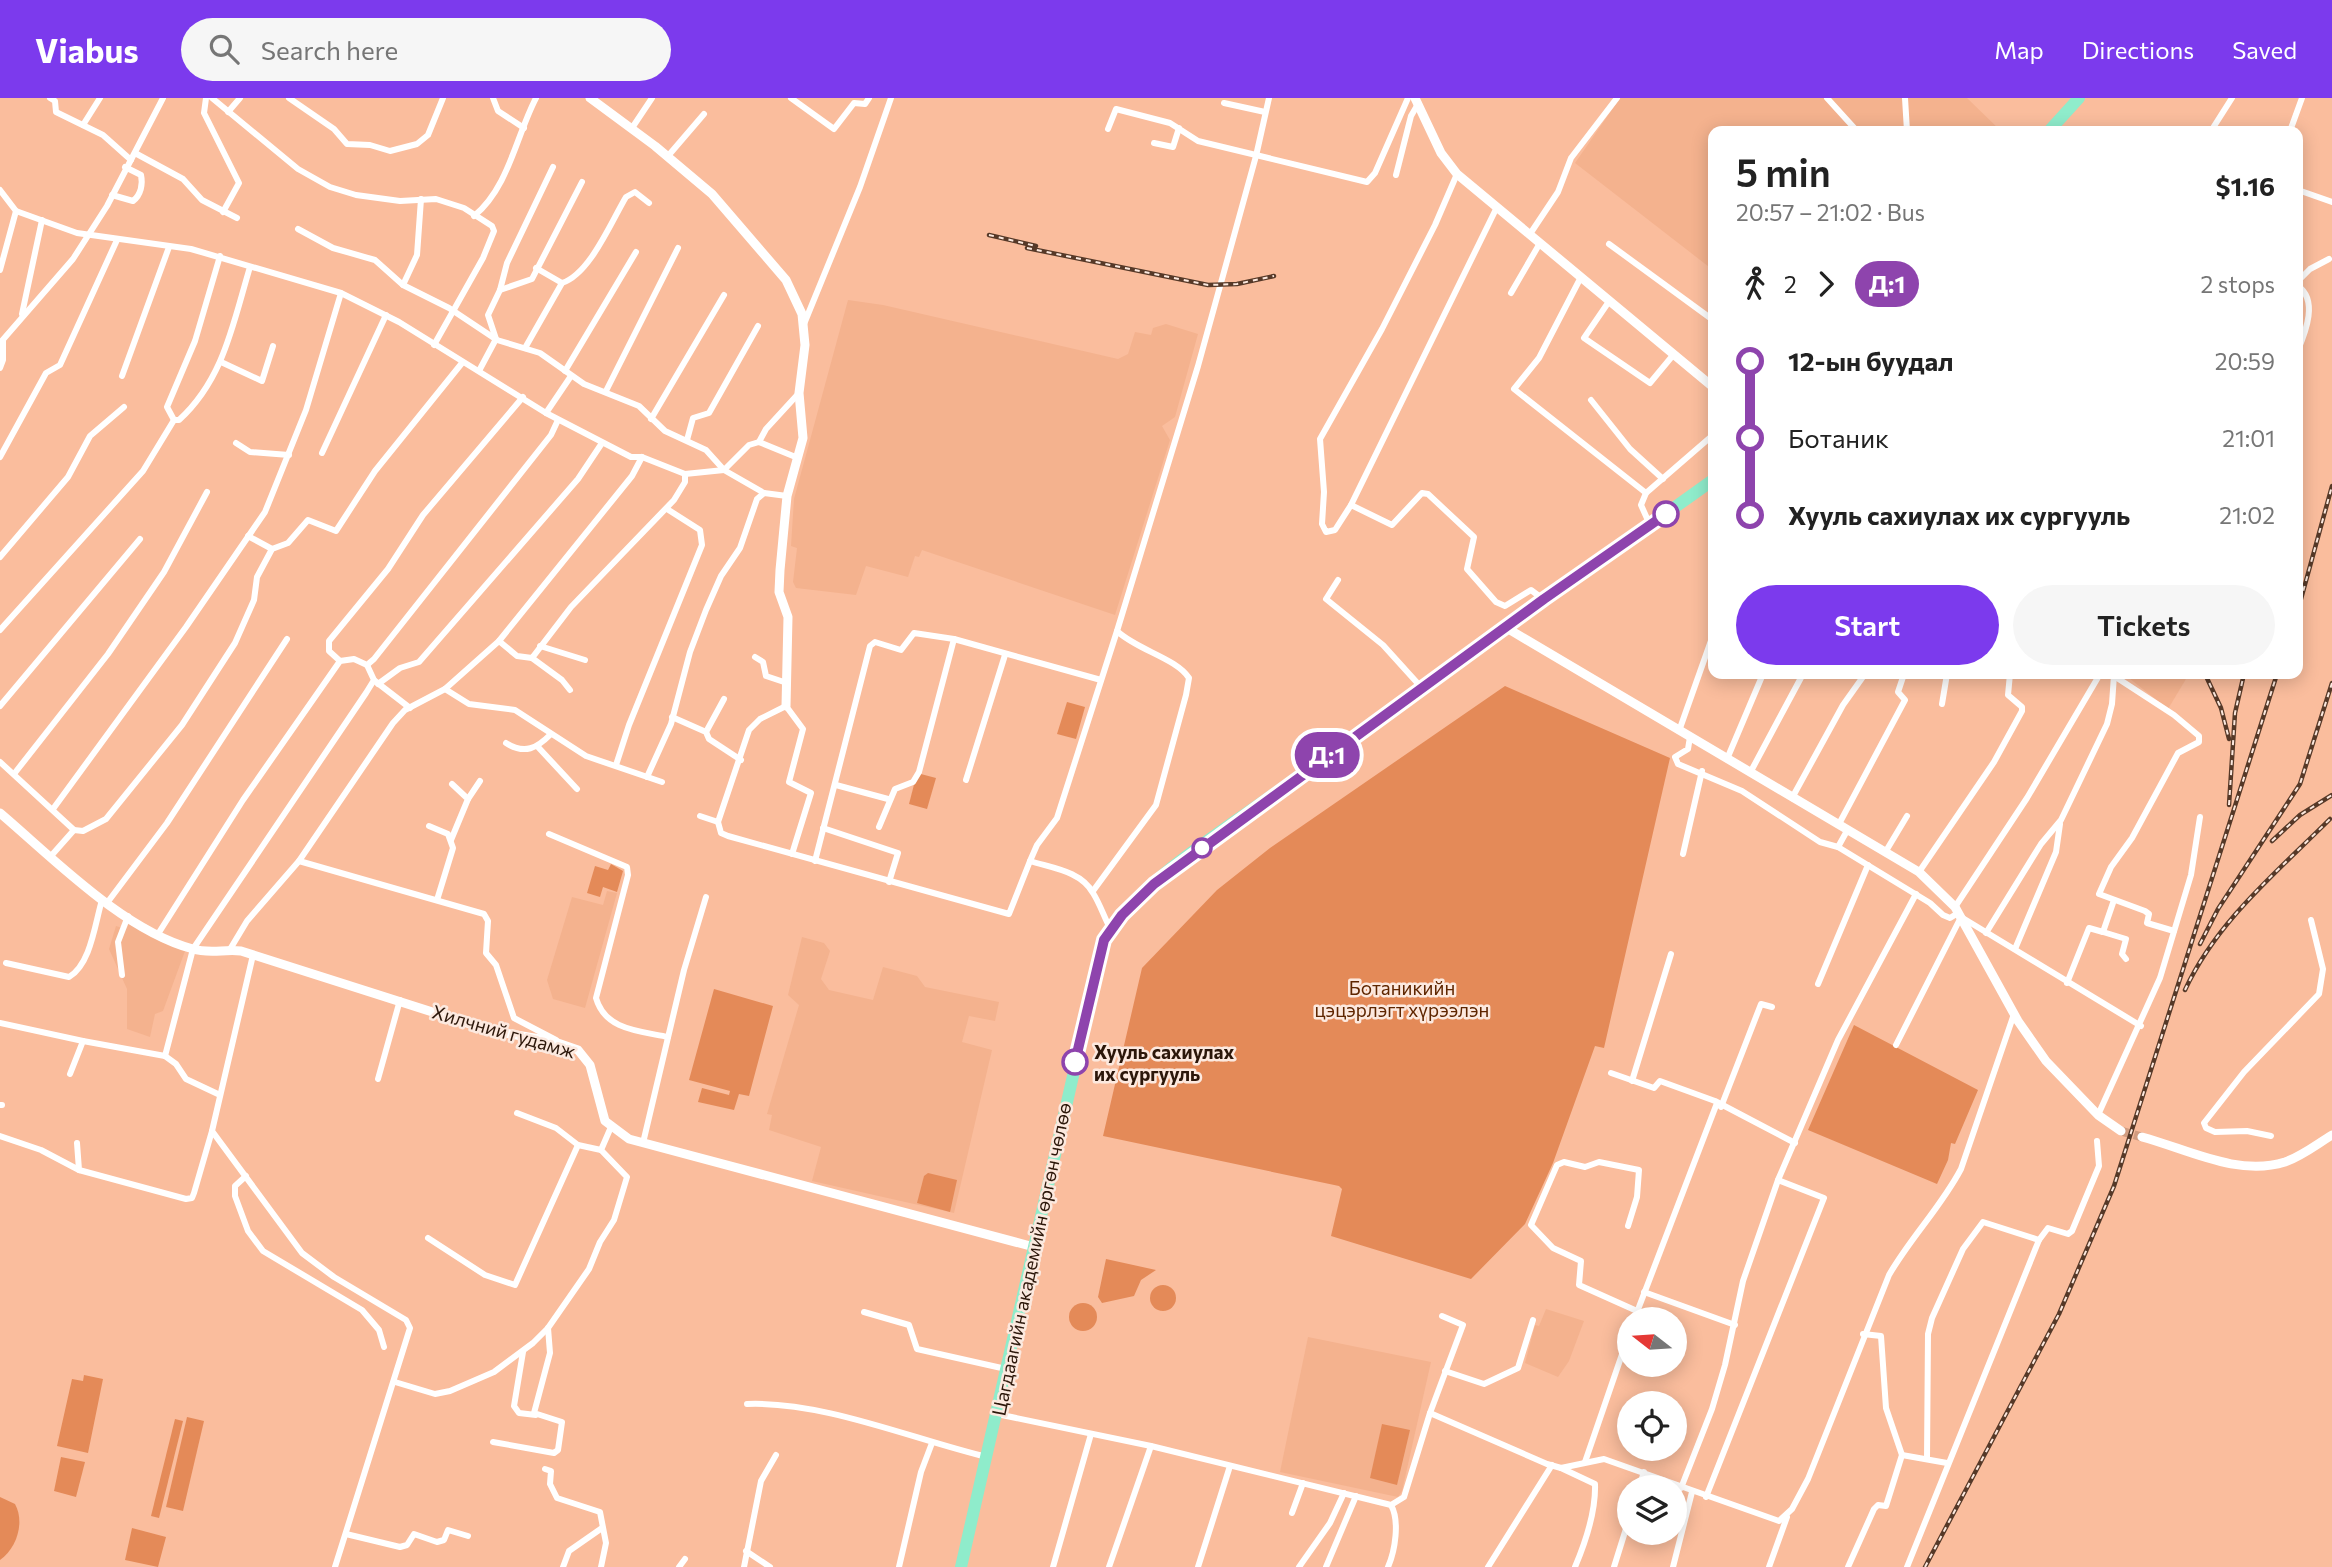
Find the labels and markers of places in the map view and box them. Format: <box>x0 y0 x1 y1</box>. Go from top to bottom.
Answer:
unlabelled marker <box>1653 501 1679 527</box>
unlabelled marker <box>1192 838 1212 858</box>
place label: Хууль сахиулах их сургууль <box>1094 1040 1234 1085</box>
marker: Хууль сахиулах их сургууль <box>1062 1049 1088 1075</box>

